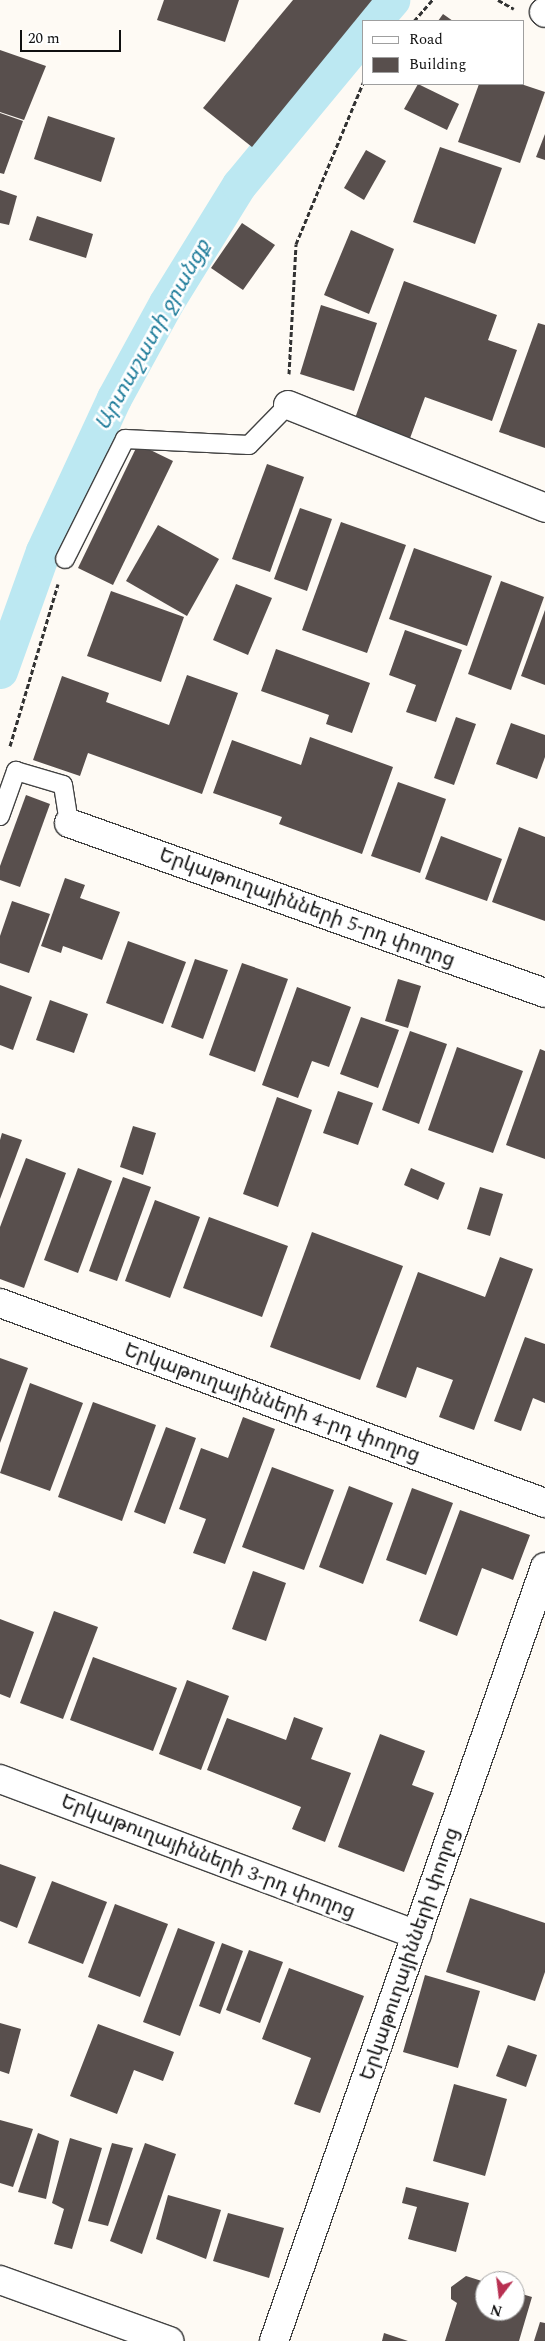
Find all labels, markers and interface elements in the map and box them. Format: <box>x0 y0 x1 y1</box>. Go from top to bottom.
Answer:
scale bar <box>22 20 124 52</box>
legend <box>362 20 525 85</box>
text: 20 m <box>28 27 60 50</box>
text: Road <box>409 28 443 51</box>
text: Building <box>409 53 466 76</box>
water label: Արտաշատի ջրանցք <box>90 235 216 435</box>
street label: Երկաթուղայինների 5-րդ փողոց <box>156 843 458 973</box>
street label: Երկաթուղայինների 4-րդ փողոց <box>121 1338 423 1468</box>
street label: Երկաթուղայինների 3-րդ փողոց <box>57 1790 359 1924</box>
street label: Երկաթուղայինների փողոց <box>355 1824 465 2084</box>
north arrow <box>475 2271 525 2321</box>
text: N <box>488 2298 504 2322</box>

